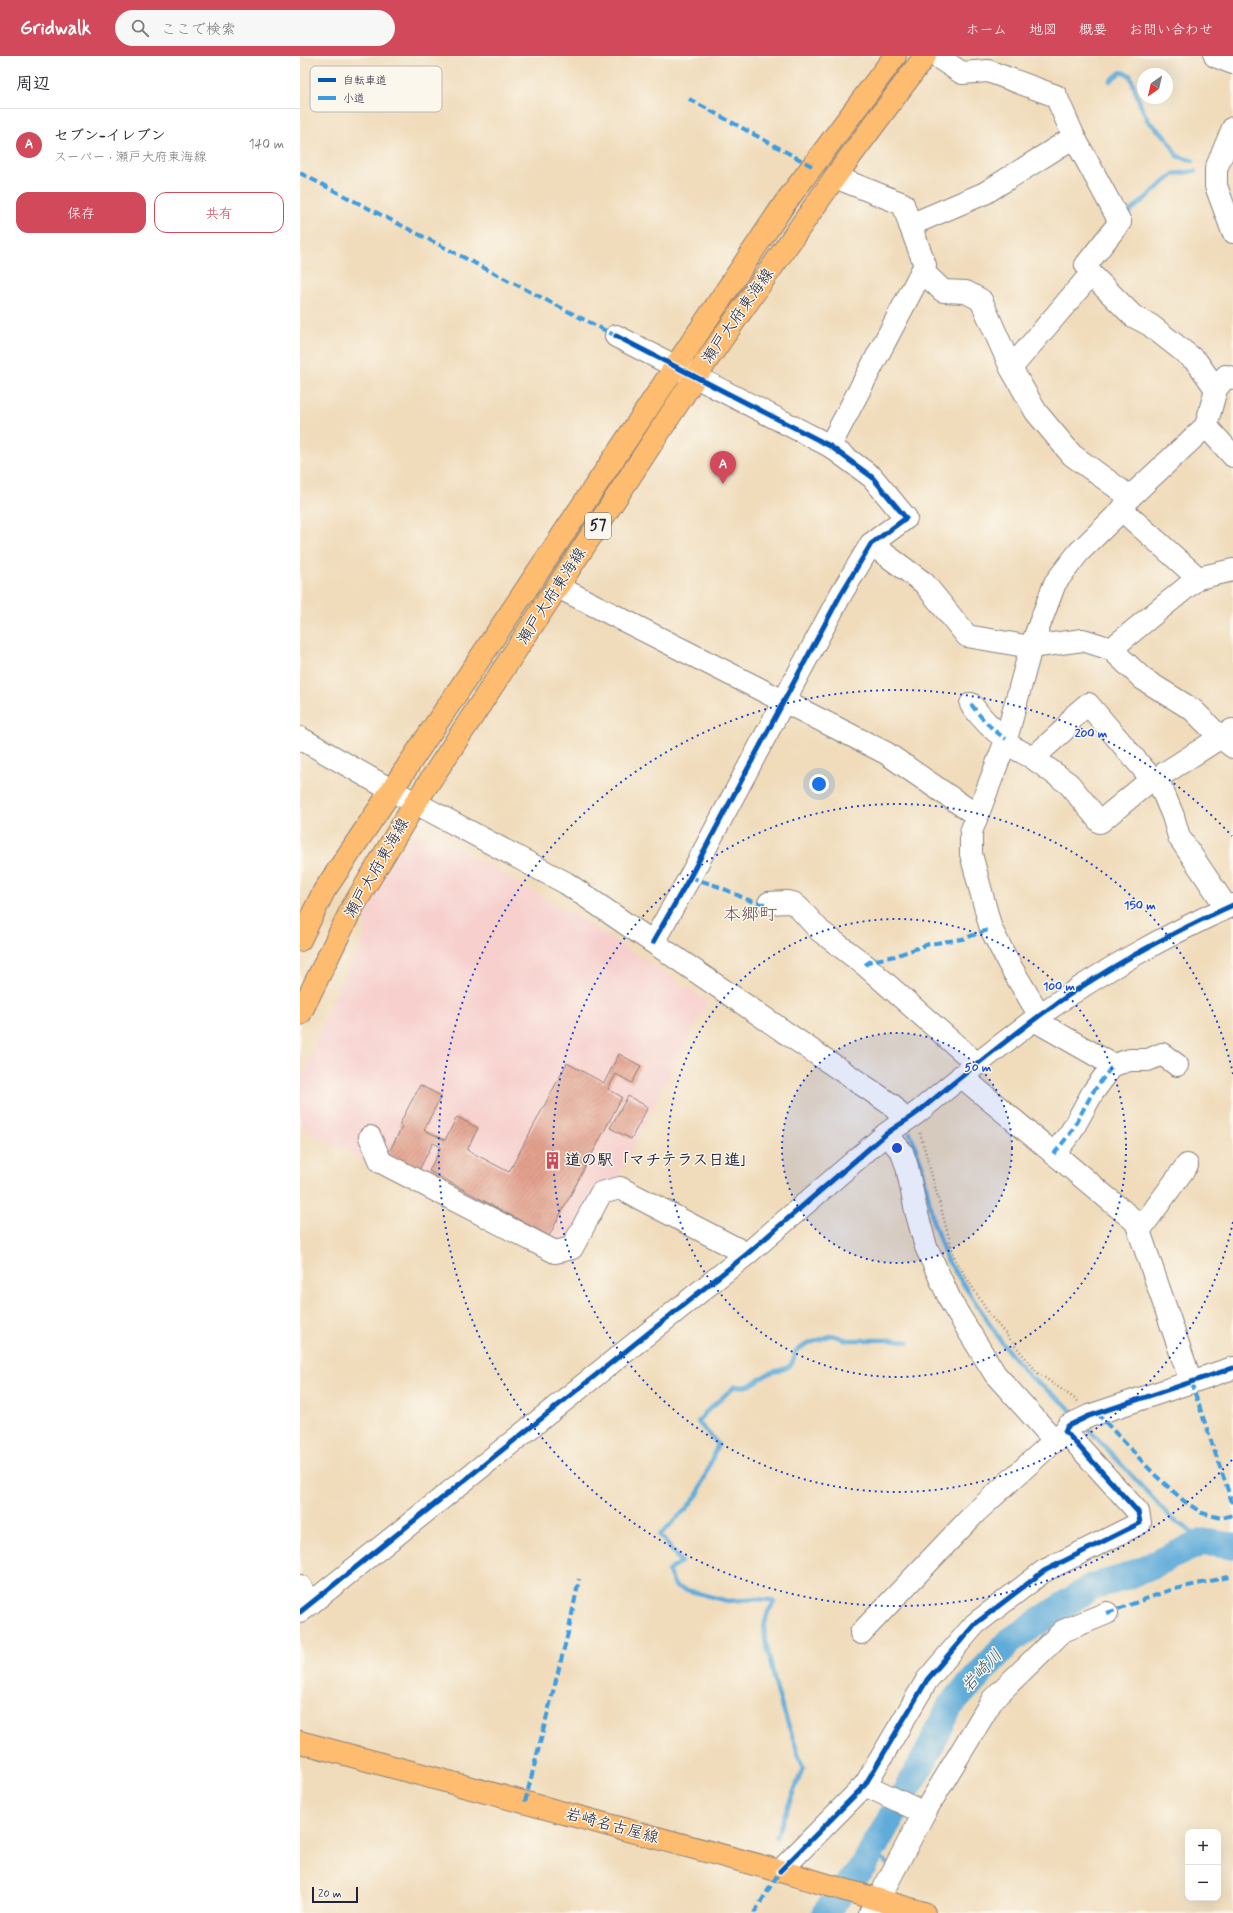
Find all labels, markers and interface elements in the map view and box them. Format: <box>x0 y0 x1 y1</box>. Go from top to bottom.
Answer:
search box <box>115 10 395 46</box>
text: Gridwalk <box>20 16 91 41</box>
icon: search <box>129 17 151 39</box>
text: ここで検索 <box>161 20 236 40</box>
text: ホーム <box>966 21 1007 39</box>
text: 地図 <box>1029 21 1057 39</box>
text: 概要 <box>1079 21 1107 39</box>
text: お問い合わせ <box>1129 21 1213 39</box>
legend <box>310 66 442 112</box>
north arrow <box>1137 68 1173 104</box>
text: 周辺 <box>16 73 50 95</box>
text: 自転車道 <box>343 74 387 88</box>
text: 小道 <box>343 92 365 106</box>
text: セブン-イレブン <box>54 126 166 146</box>
text: A <box>25 136 33 153</box>
text: 140 m <box>249 136 284 153</box>
text: スーパー · 瀬戸大府東海線 <box>54 149 206 166</box>
button: 保存 <box>16 192 146 233</box>
button: 共有 <box>154 192 284 233</box>
street label: 瀬戸大府東海線 <box>697 264 779 368</box>
pin: A <box>710 451 736 484</box>
road number: 57 <box>585 513 611 539</box>
street label: 瀬戸大府東海線 <box>513 543 591 649</box>
text: 200 m <box>1075 726 1108 742</box>
your location <box>809 774 829 794</box>
street label: 瀬戸大府東海線 <box>340 814 414 922</box>
text: 150 m <box>1124 898 1156 914</box>
district label: 本郷町 <box>723 903 777 927</box>
text: 100 m <box>1043 979 1076 995</box>
text: 50 m <box>965 1060 992 1076</box>
centre of rings <box>890 1141 904 1155</box>
building icon: 道の駅「マチテラス日進」 <box>542 1150 562 1170</box>
place label: 道の駅「マチテラス日進」 <box>565 1150 756 1171</box>
water label: 岩崎川 <box>957 1645 1007 1697</box>
street label: 岩崎名古屋線 <box>563 1803 661 1849</box>
map controls <box>1185 1829 1221 1901</box>
button: + <box>1185 1829 1221 1865</box>
button: − <box>1185 1865 1221 1901</box>
scale bar <box>312 1885 358 1904</box>
text: 20 m <box>318 1887 341 1901</box>

